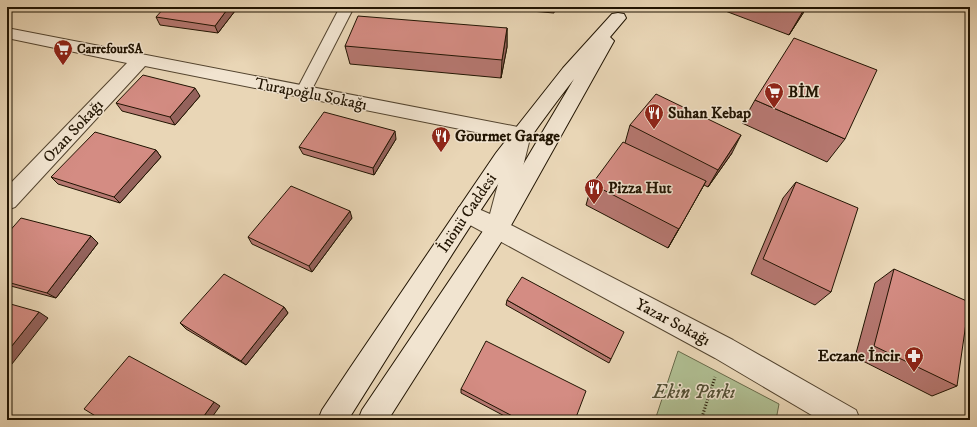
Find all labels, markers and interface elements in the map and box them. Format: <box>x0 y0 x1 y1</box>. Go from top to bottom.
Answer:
supermarket icon: CarrefourSA <box>52 38 74 66</box>
place label: CarrefourSA <box>77 41 144 57</box>
street label: Turapoğlu Sokağı <box>253 73 369 115</box>
supermarket icon: BİM <box>763 81 785 109</box>
place label: BİM <box>788 82 820 102</box>
street label: Ozan Sokağı <box>39 95 107 167</box>
restaurant icon: Suhan Kebap <box>643 102 665 130</box>
place label: Suhan Kebap <box>668 103 751 123</box>
restaurant icon: Gourmet Garage <box>430 125 452 153</box>
place label: Gourmet Garage <box>455 126 560 146</box>
street label: İnönü Caddesi <box>433 169 501 257</box>
restaurant icon: Pizza Hut <box>583 177 605 205</box>
place label: Pizza Hut <box>608 178 672 198</box>
street label: Yazar Sokağı <box>632 294 714 350</box>
pharmacy icon: Eczane İncir <box>903 345 925 373</box>
place label: Eczane İncir <box>818 346 901 366</box>
park label: Ekin Parkı <box>652 381 735 404</box>

